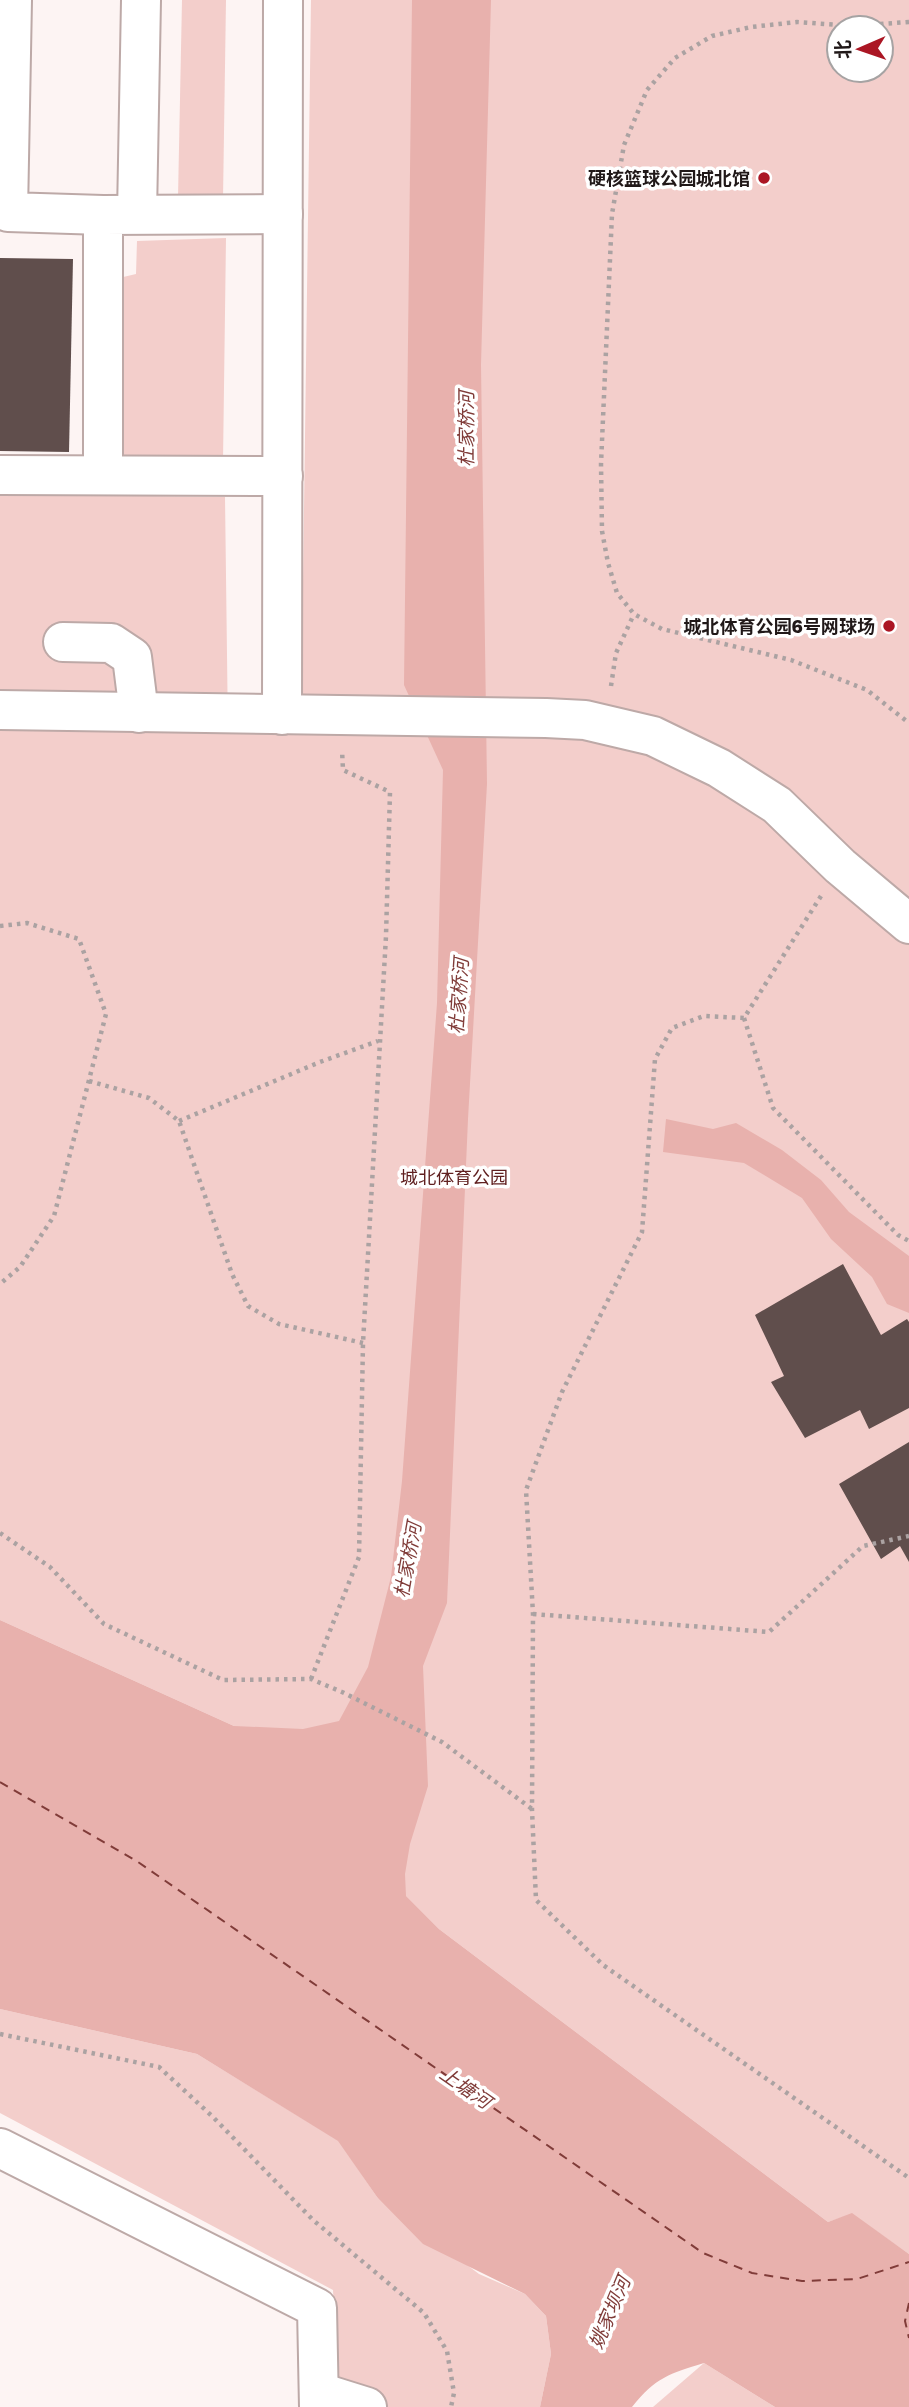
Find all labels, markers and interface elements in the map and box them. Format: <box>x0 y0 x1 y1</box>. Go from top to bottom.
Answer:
north arrow <box>825 14 895 84</box>
text: 北 <box>831 40 854 60</box>
place label: 硬核篮球公园城北馆 <box>588 167 750 189</box>
marker: 硬核篮球公园城北馆 <box>756 170 772 186</box>
water label: 杜家桥河 <box>454 387 477 467</box>
place label: 城北体育公园6号网球场 <box>684 615 875 637</box>
marker: 城北体育公园6号网球场 <box>881 618 897 634</box>
water label: 杜家桥河 <box>444 953 472 1035</box>
park label: 城北体育公园 <box>400 1166 508 1188</box>
water label: 杜家桥河 <box>389 1517 426 1599</box>
water label: 上塘河 <box>436 2061 499 2115</box>
water label: 姚家坝河 <box>584 2269 636 2351</box>

